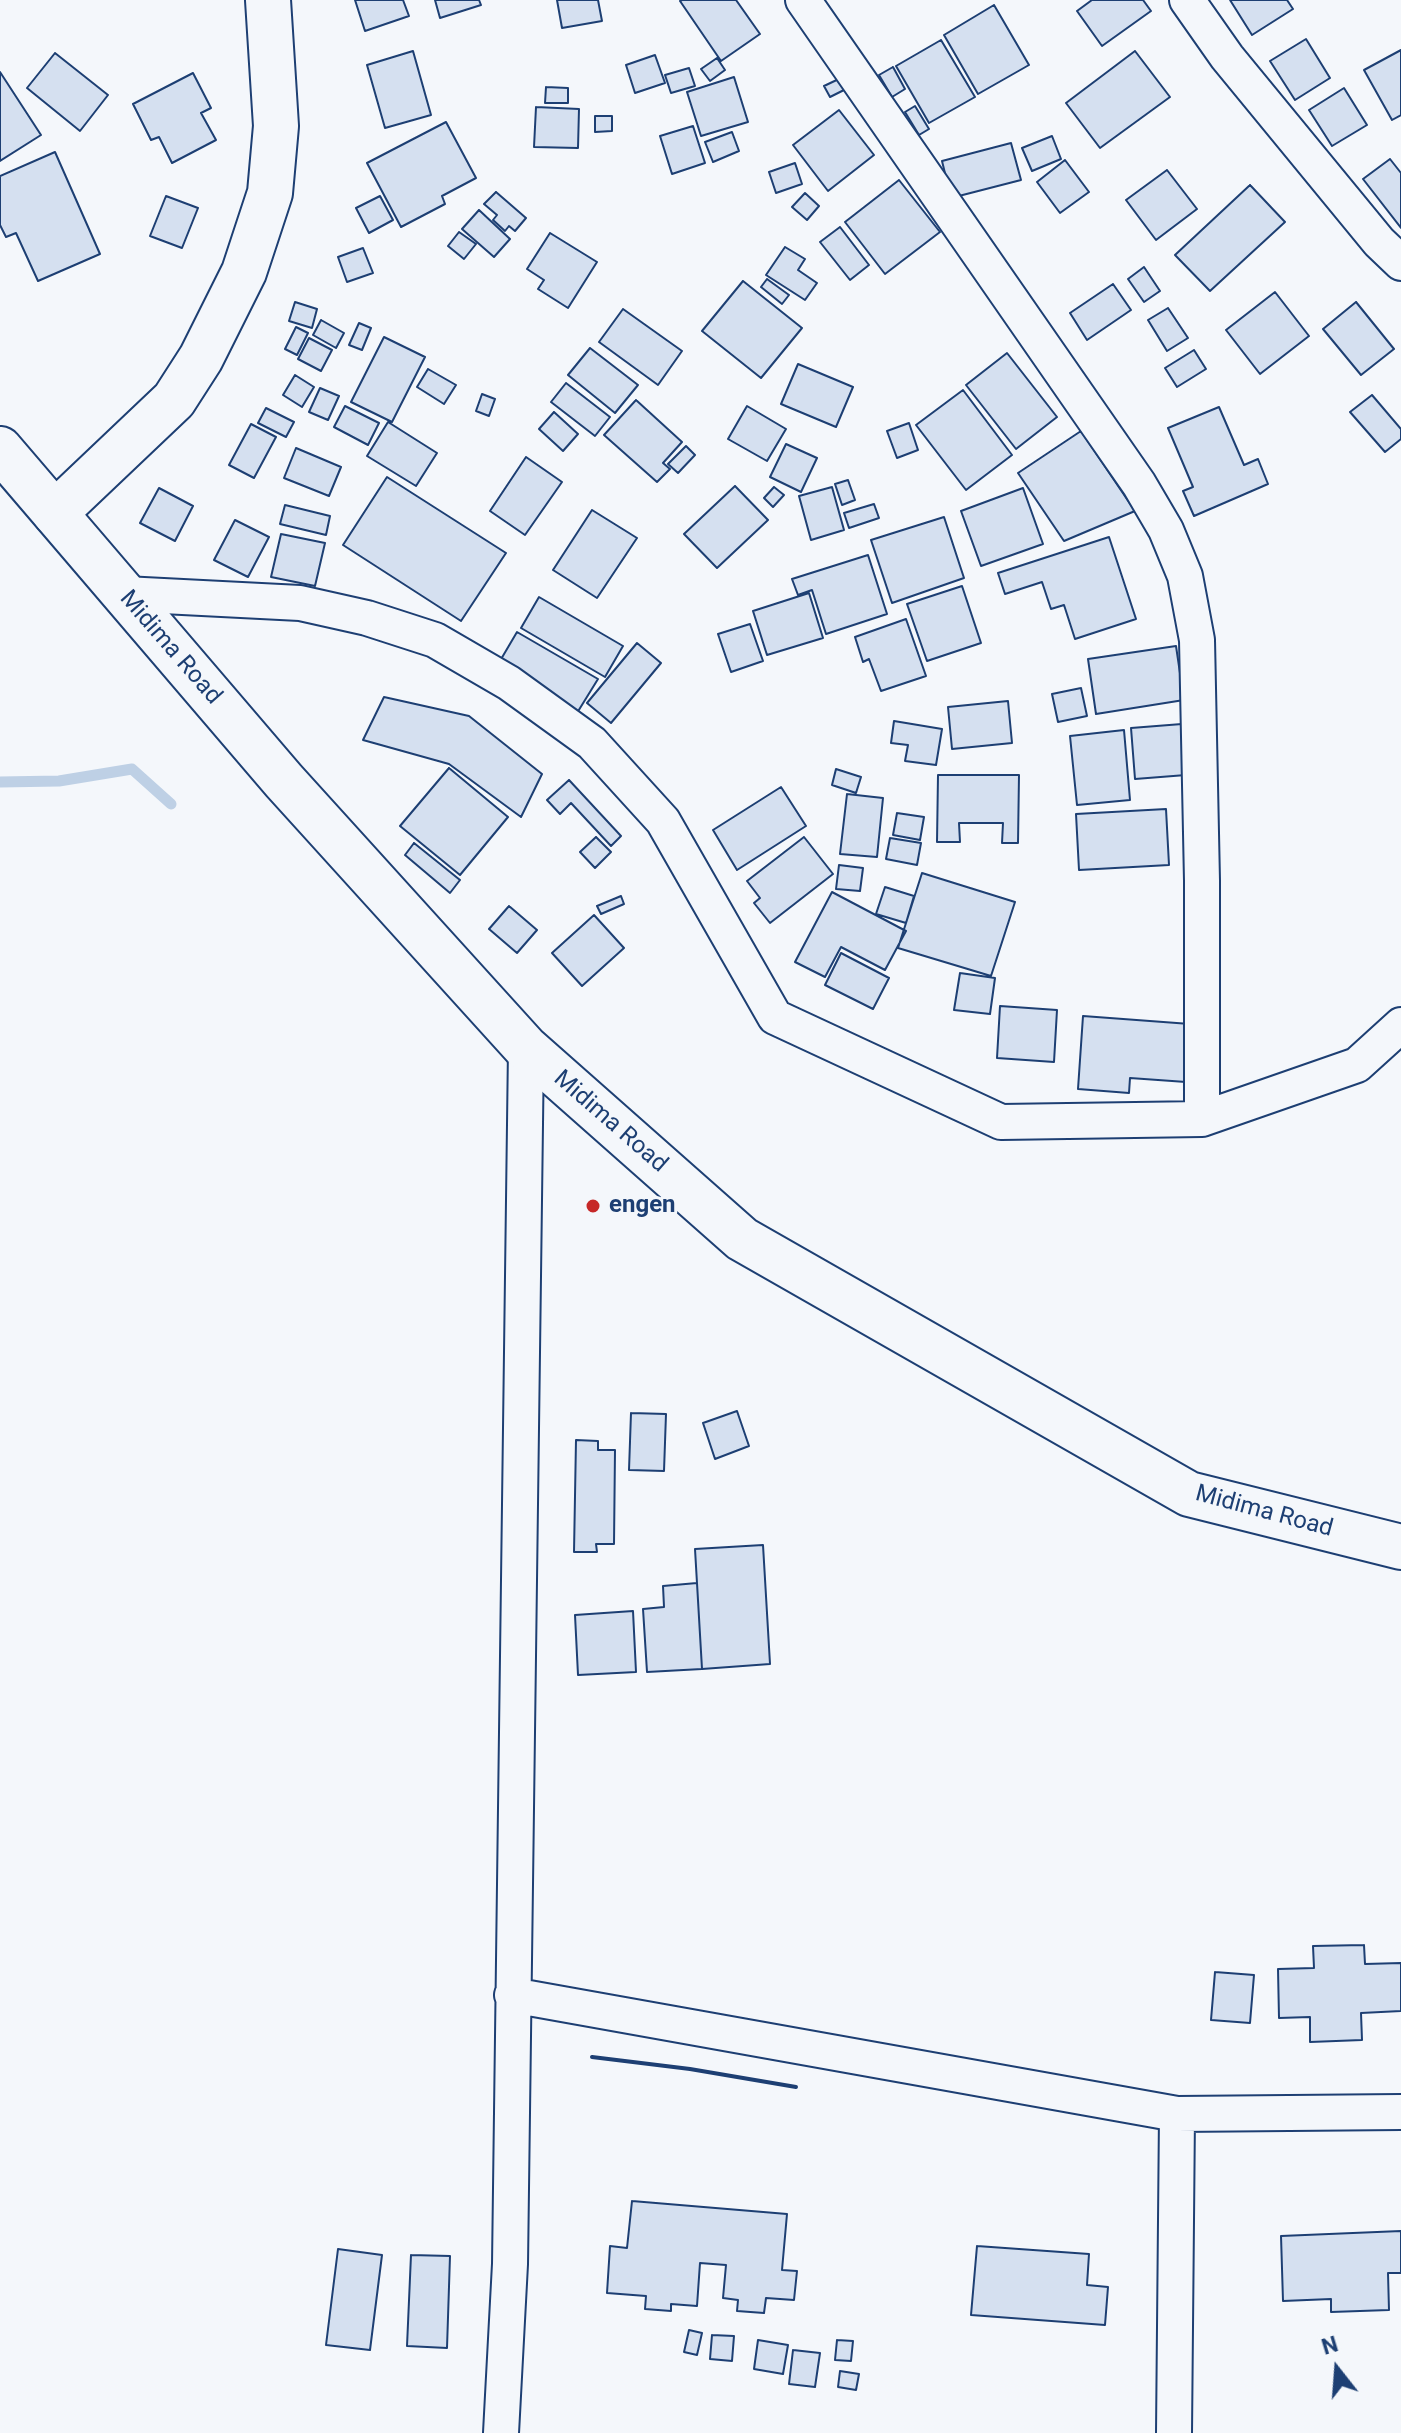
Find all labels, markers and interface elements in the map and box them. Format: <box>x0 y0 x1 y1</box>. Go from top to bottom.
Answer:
street label: Midima Road <box>113 585 227 711</box>
street label: Midima Road <box>547 1065 673 1179</box>
place label: engen <box>609 1192 676 1220</box>
marker: engen <box>584 1197 602 1215</box>
street label: Midima Road <box>1192 1480 1336 1544</box>
north arrow <box>1297 2329 1377 2409</box>
text: N <box>1319 2331 1341 2360</box>

